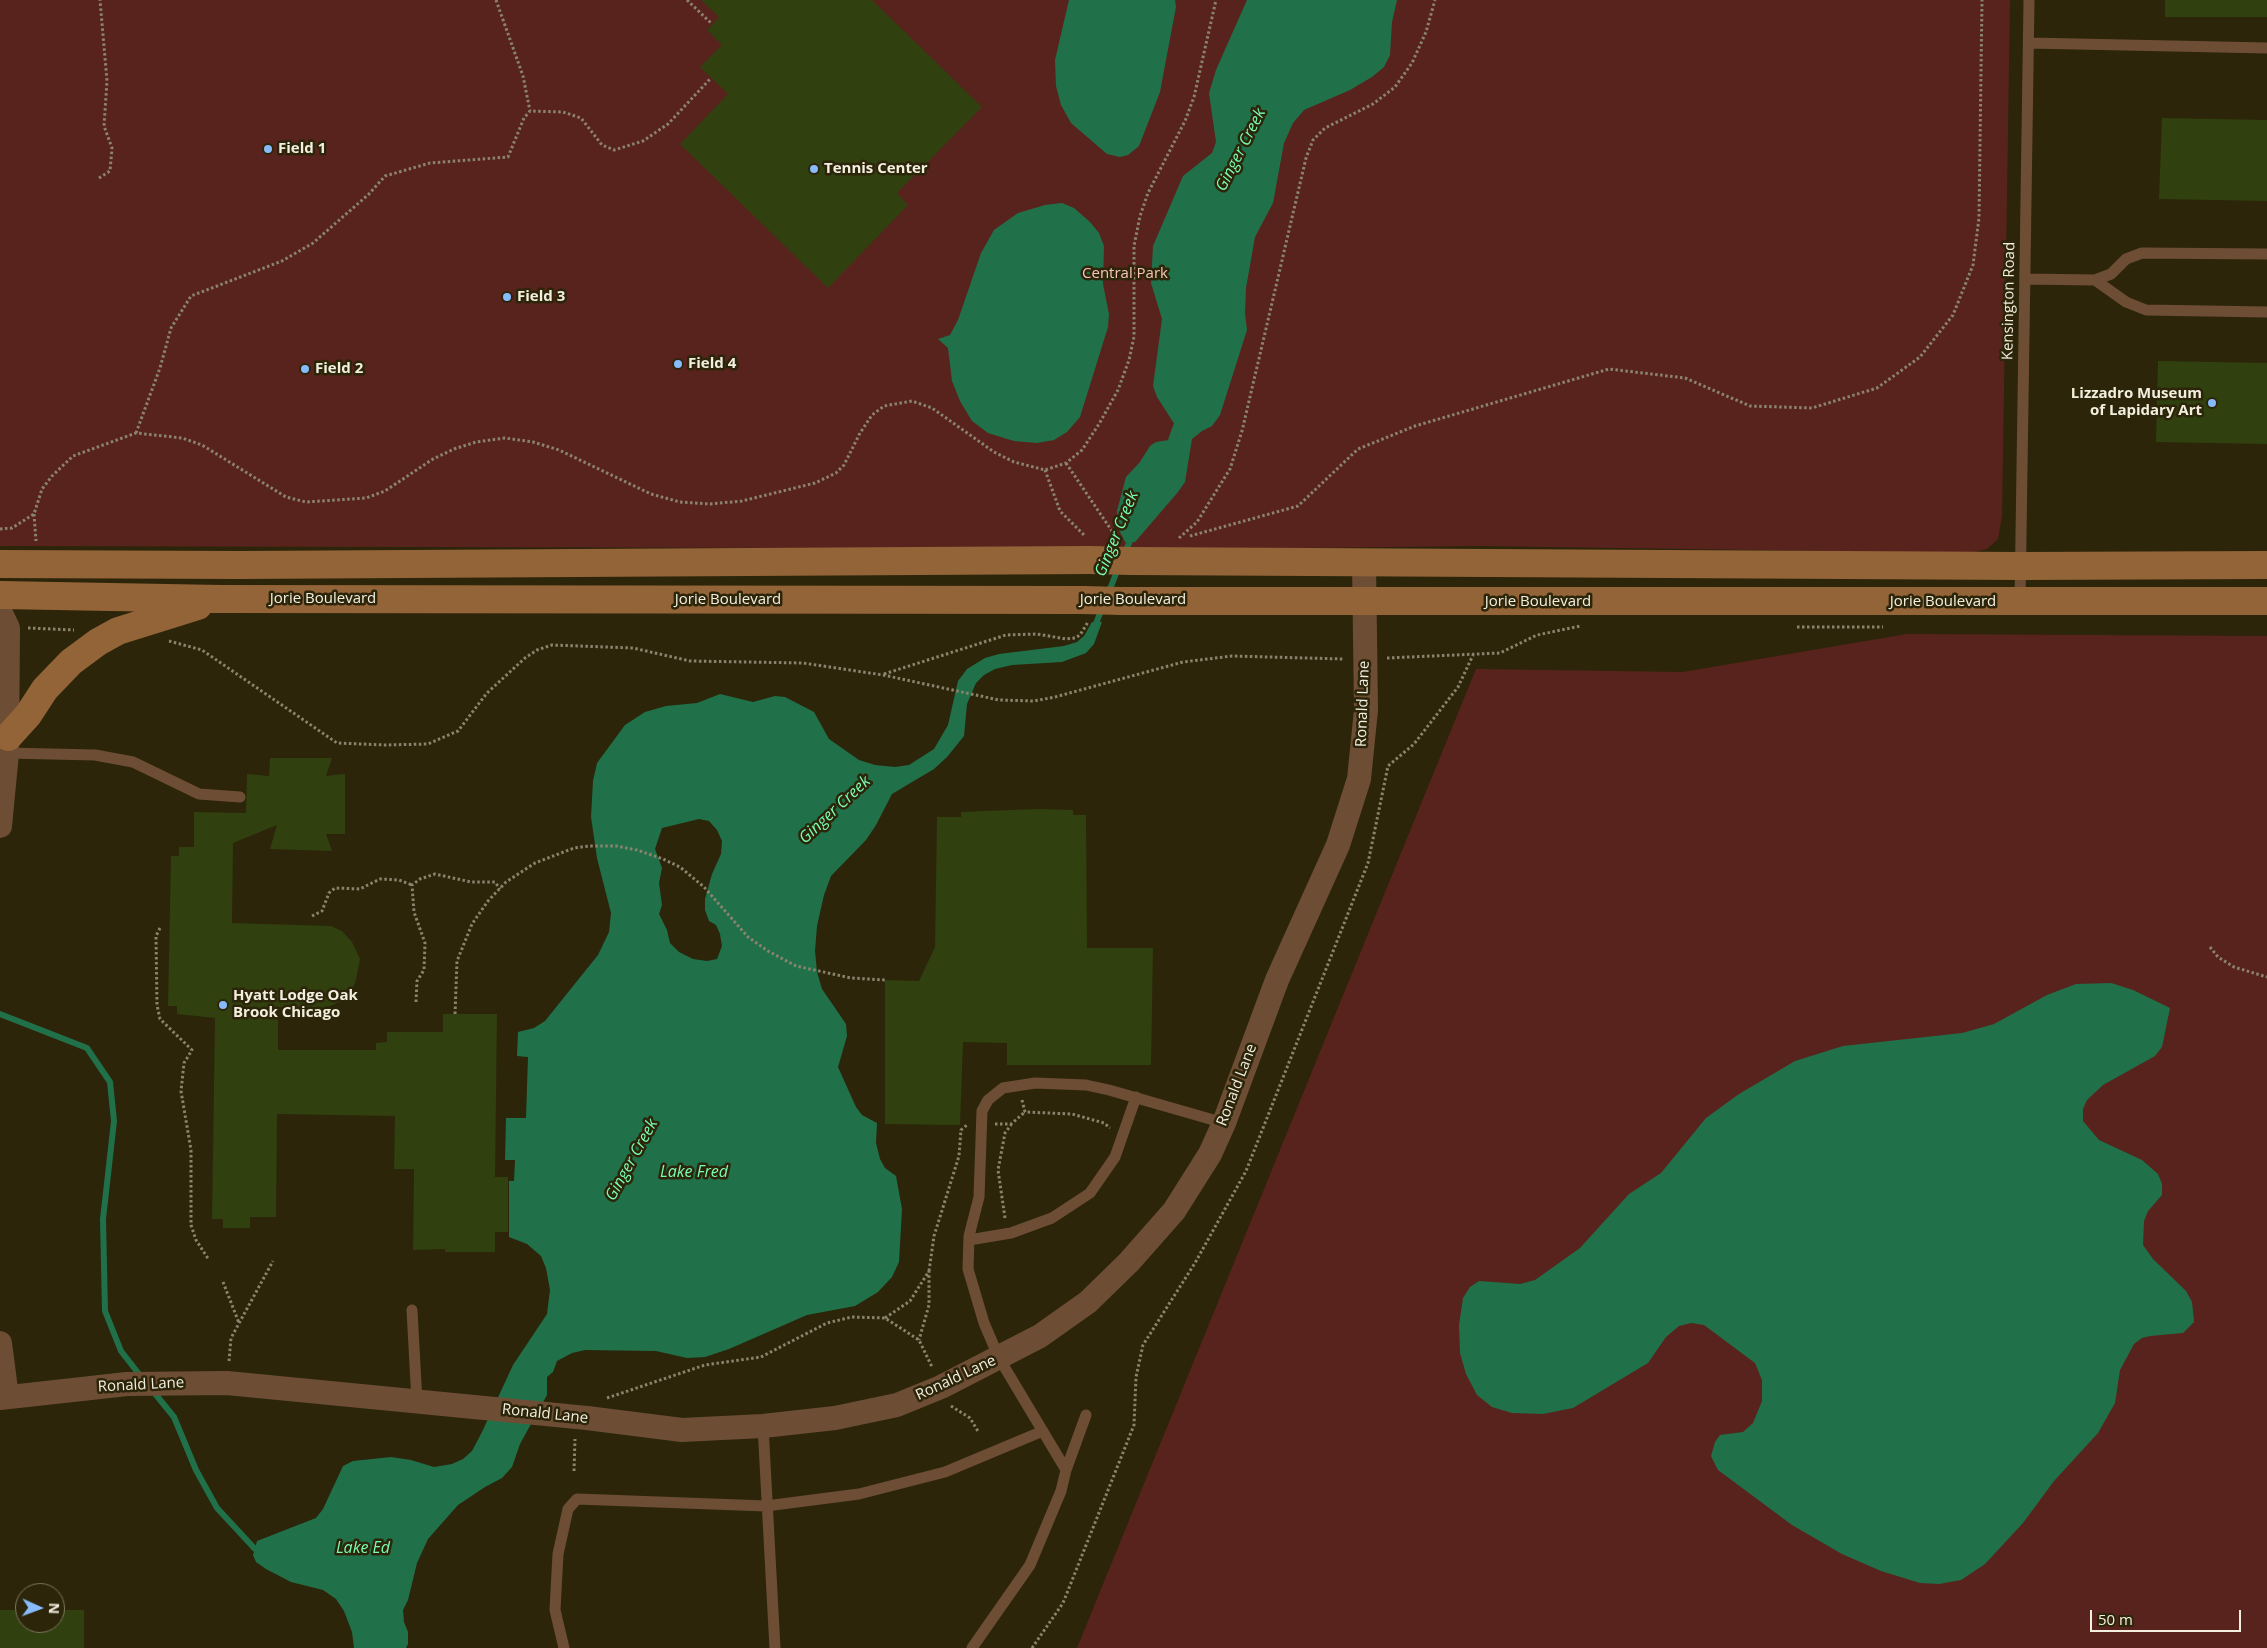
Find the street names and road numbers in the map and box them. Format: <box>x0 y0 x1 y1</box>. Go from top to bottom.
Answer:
street label: Kensington Road <box>1999 242 2019 360</box>
street label: Jorie Boulevard <box>270 590 376 608</box>
street label: Jorie Boulevard <box>675 591 781 609</box>
street label: Jorie Boulevard <box>1080 591 1186 609</box>
street label: Jorie Boulevard <box>1485 593 1591 611</box>
street label: Jorie Boulevard <box>1890 593 1996 611</box>
street label: Ronald Lane <box>1352 660 1374 748</box>
street label: Ronald Lane <box>1213 1041 1261 1129</box>
street label: Ronald Lane <box>913 1352 999 1404</box>
street label: Ronald Lane <box>97 1374 185 1396</box>
street label: Ronald Lane <box>501 1401 589 1427</box>

